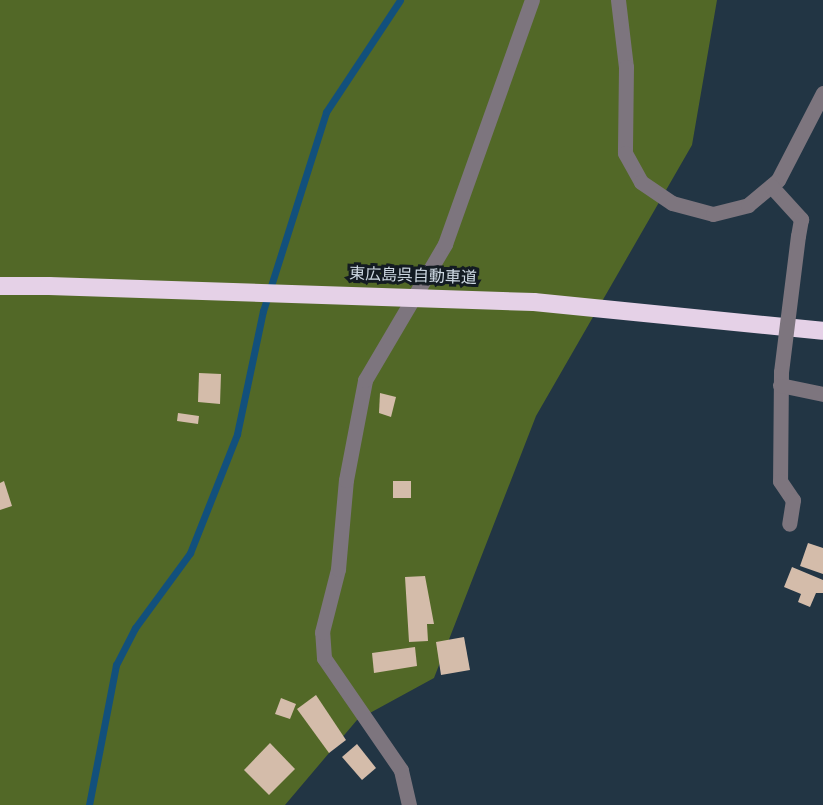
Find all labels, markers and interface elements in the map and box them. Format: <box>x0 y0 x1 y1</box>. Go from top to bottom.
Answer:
street label: 東広島呉自動車道 <box>349 265 477 289</box>

